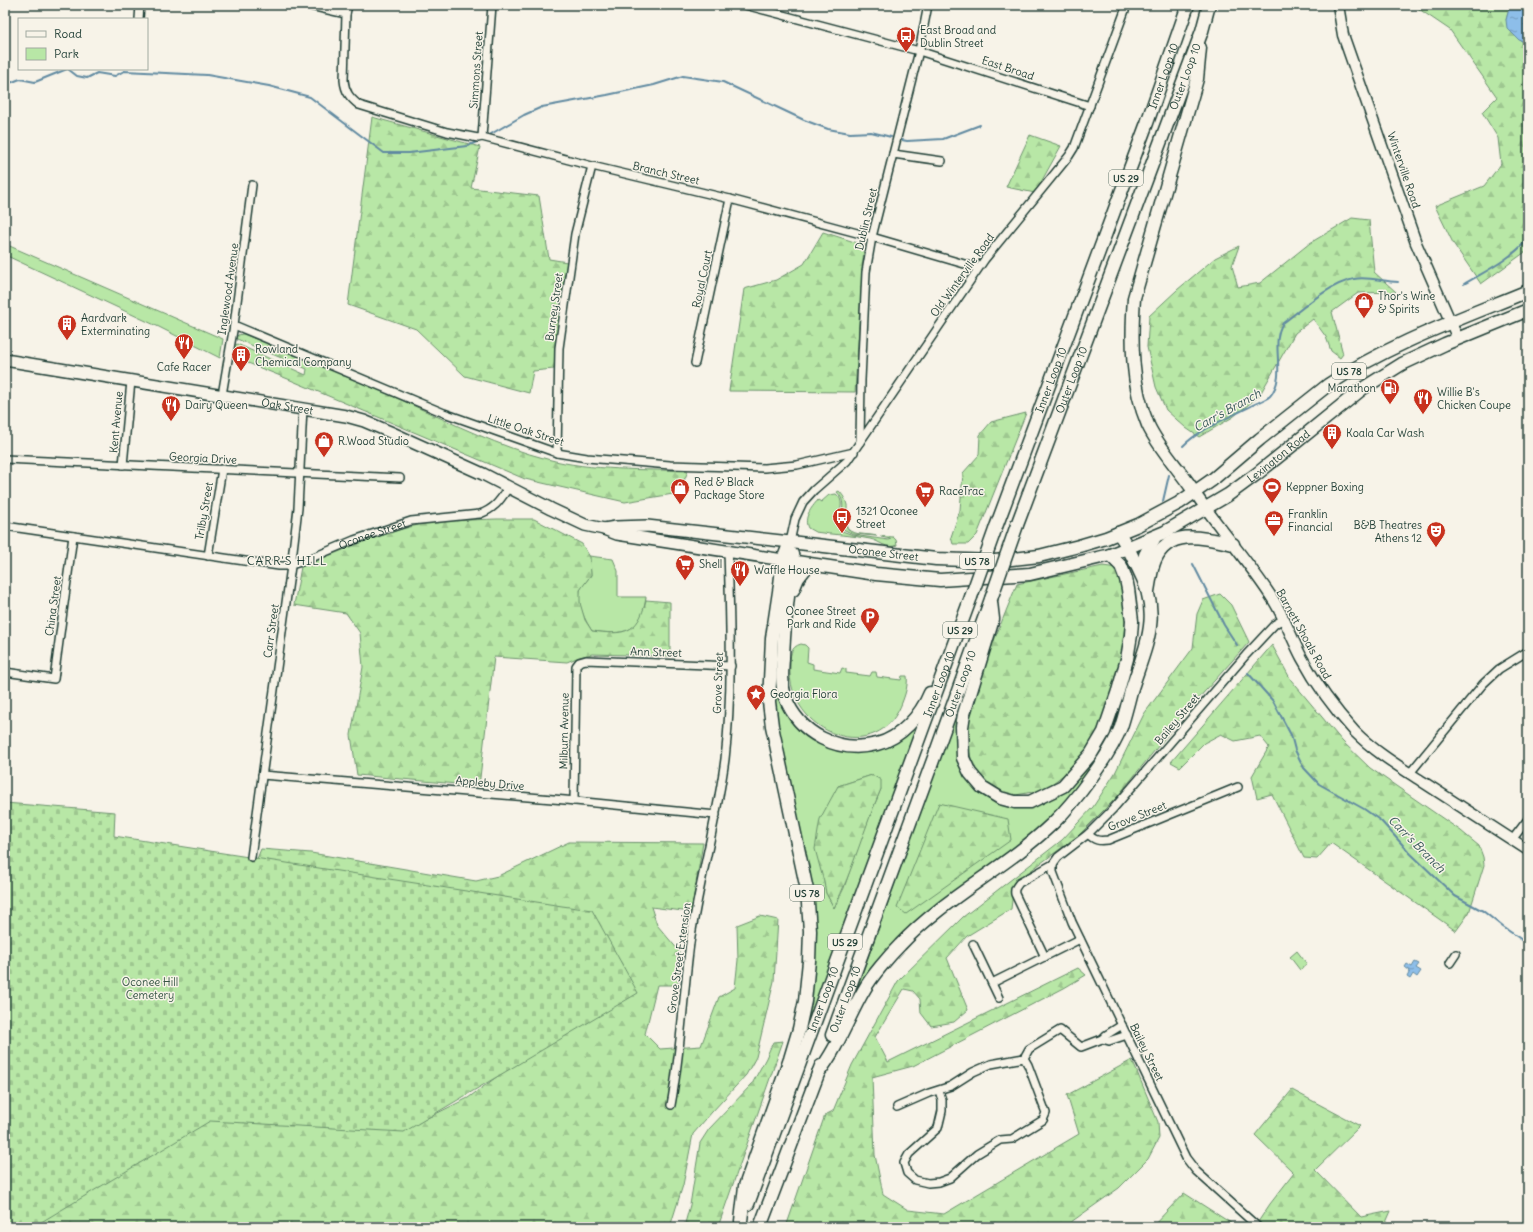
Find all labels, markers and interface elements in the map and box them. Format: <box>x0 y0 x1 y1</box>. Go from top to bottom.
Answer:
legend <box>18 18 148 70</box>
place label: East Broad and Dublin Street <box>920 23 997 50</box>
bus stop icon: East Broad and Dublin Street <box>895 25 917 53</box>
text: Road <box>54 26 82 41</box>
street label: Simmons Street <box>466 31 486 109</box>
street label: Inner Loop 10 <box>1145 41 1181 111</box>
street label: Outer Loop 10 <box>1166 41 1204 112</box>
text: Park <box>54 46 79 61</box>
street label: East Broad <box>980 53 1037 83</box>
street label: Winterville Road <box>1384 130 1424 211</box>
street label: Branch Street <box>631 159 701 188</box>
road number: US 29 <box>1109 170 1143 186</box>
street label: Dublin Street <box>852 186 880 252</box>
street label: Old Winterville Road <box>927 230 997 320</box>
street label: Inglewood Avenue <box>215 242 241 336</box>
street label: Royal Court <box>689 249 715 309</box>
street label: Burney Street <box>542 272 566 342</box>
place label: Thor's Wine & Spirits <box>1378 289 1435 316</box>
shop icon: Thor's Wine & Spirits <box>1353 291 1375 319</box>
place label: Aardvark Exterminating <box>81 311 150 338</box>
building icon: Aardvark Exterminating <box>56 313 78 341</box>
restaurant icon: Cafe Racer <box>173 332 195 360</box>
place label: Rowland Chemical Company <box>255 342 352 369</box>
building icon: Rowland Chemical Company <box>230 344 252 372</box>
street label: Outer Loop 10 <box>1052 344 1090 415</box>
street label: Inner Loop 10 <box>1032 345 1070 415</box>
place label: Cafe Racer <box>157 360 212 374</box>
road number: US 78 <box>1332 363 1366 379</box>
fuel station icon: Marathon <box>1379 377 1401 405</box>
place label: Marathon <box>1328 381 1376 395</box>
water label: Carr's Branch <box>1191 385 1264 435</box>
place label: Willie B's Chicken Coupe <box>1437 385 1511 412</box>
restaurant icon: Willie B's Chicken Coupe <box>1412 387 1434 415</box>
street label: Kent Avenue <box>106 390 126 453</box>
restaurant icon: Dairy Queen <box>160 394 182 422</box>
street label: Oak Street <box>260 395 315 418</box>
place label: Dairy Queen <box>185 398 248 412</box>
street label: Little Oak Street <box>486 411 566 449</box>
building icon: Koala Car Wash <box>1321 422 1343 450</box>
place label: Koala Car Wash <box>1346 426 1424 440</box>
street label: Lexington Road <box>1244 427 1313 486</box>
shop icon: R.Wood Studio <box>313 430 335 458</box>
place label: R.Wood Studio <box>338 434 409 448</box>
street label: Georgia Drive <box>169 449 237 467</box>
place label: Red & Black Package Store <box>694 475 765 502</box>
sports icon: Keppner Boxing <box>1261 476 1283 504</box>
shop icon: Red & Black Package Store <box>669 477 691 505</box>
supermarket icon: RaceTrac <box>914 480 936 508</box>
place label: Keppner Boxing <box>1286 480 1364 494</box>
street label: Trilby Street <box>192 481 216 541</box>
place label: RaceTrac <box>939 484 984 498</box>
place label: 1321 Oconee Street <box>856 504 918 531</box>
bus stop icon: 1321 Oconee Street <box>831 506 853 534</box>
place label: Franklin Financial <box>1288 507 1333 534</box>
office icon: Franklin Financial <box>1263 509 1285 537</box>
street label: Oconee Street <box>336 516 408 553</box>
place label: B&B Theatres Athens 12 <box>1353 518 1422 545</box>
theatre icon: B&B Theatres Athens 12 <box>1425 520 1447 548</box>
street label: Oconee Street <box>848 542 919 564</box>
district label: CARR'S HILL <box>247 553 327 568</box>
supermarket icon: Shell <box>674 553 696 581</box>
road number: US 78 <box>960 553 994 569</box>
place label: Shell <box>699 557 722 571</box>
restaurant icon: Waffle House <box>729 559 751 587</box>
place label: Waffle House <box>754 563 820 577</box>
street label: China Street <box>42 575 64 637</box>
street label: Barnett Shoals Road <box>1273 586 1335 682</box>
street label: Carr Street <box>260 603 282 659</box>
place label: Oconee Street Park and Ride <box>786 604 856 631</box>
parking icon: Oconee Street Park and Ride <box>859 606 881 634</box>
road number: US 29 <box>943 622 977 638</box>
street label: Ann Street <box>630 644 682 660</box>
street label: Outer Loop 10 <box>942 648 979 719</box>
street label: Inner Loop 10 <box>921 649 958 719</box>
street label: Grove Street <box>710 652 726 714</box>
place icon: Georgia Flora <box>745 683 767 711</box>
place label: Georgia Flora <box>770 687 837 701</box>
street label: Bailey Street <box>1152 690 1203 747</box>
street label: Milburn Avenue <box>556 692 572 769</box>
street label: Appleby Drive <box>455 773 525 793</box>
street label: Grove Street <box>1106 798 1169 834</box>
water label: Carr's Branch <box>1385 812 1449 876</box>
road number: US 78 <box>790 885 824 901</box>
street label: Grove Street Extension <box>664 902 694 1014</box>
road number: US 29 <box>828 934 862 950</box>
street label: Inner Loop 10 <box>805 964 842 1034</box>
street label: Outer Loop 10 <box>826 964 864 1035</box>
park label: Oconee Hill Cemetery <box>122 975 178 1002</box>
street label: Bailey Street <box>1127 1021 1167 1083</box>

